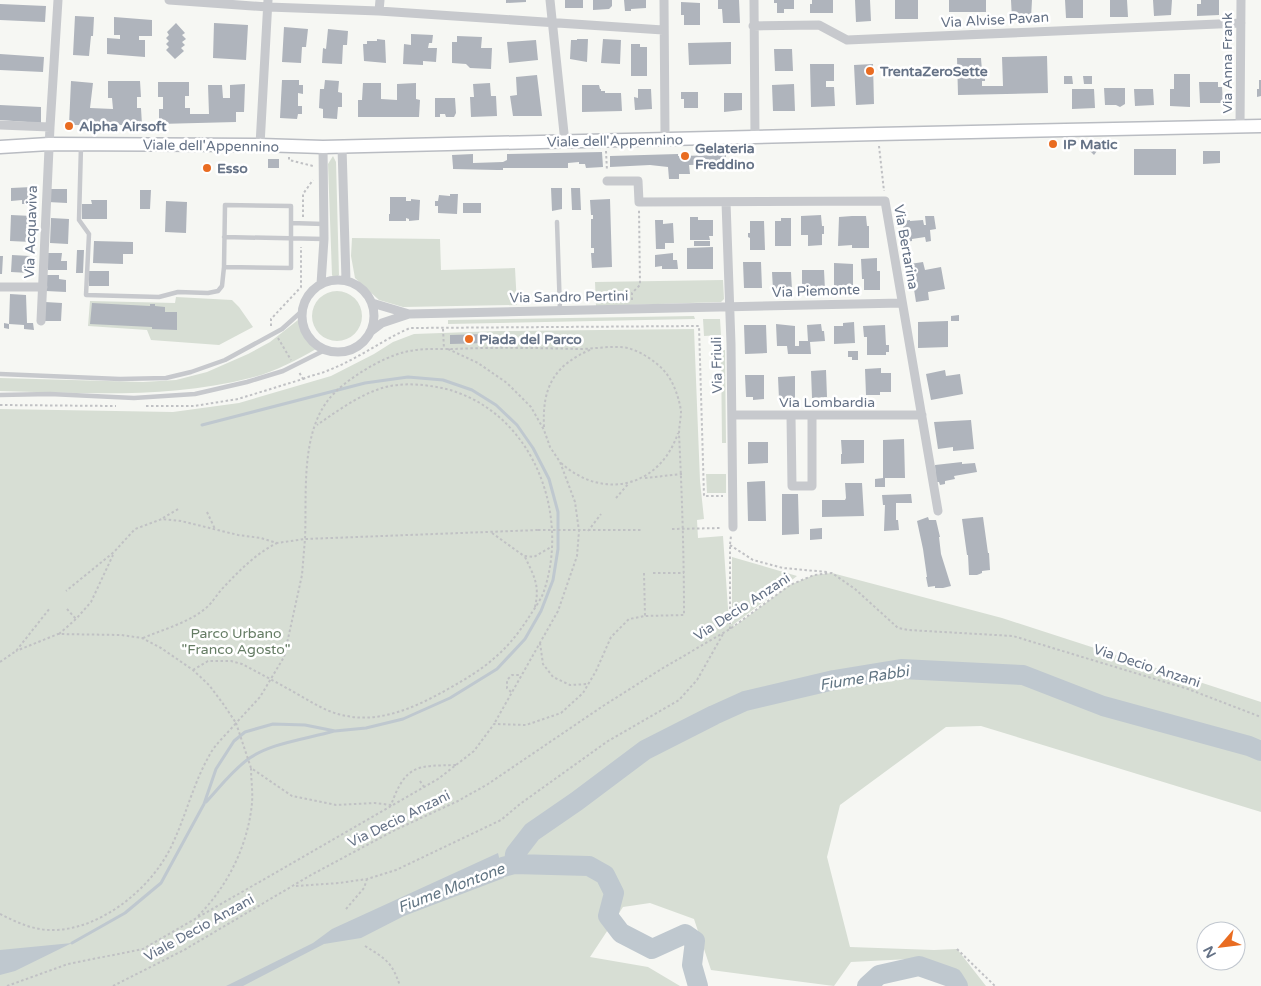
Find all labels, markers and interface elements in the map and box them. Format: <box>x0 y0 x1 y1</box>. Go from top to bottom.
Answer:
street label: Via Alvise Pavan <box>941 9 1049 31</box>
street label: Via Anna Frank <box>1219 12 1236 114</box>
place label: TrentaZeroSette <box>879 63 988 80</box>
marker: TrentaZeroSette <box>864 65 876 77</box>
place label: Alpha Airsoft <box>79 118 167 135</box>
marker: Alpha Airsoft <box>63 120 75 132</box>
street label: Viale dell'Appennino <box>547 131 683 151</box>
street label: Viale dell'Appennino <box>143 136 279 156</box>
place label: IP Matic <box>1063 136 1118 153</box>
marker: IP Matic <box>1047 138 1059 150</box>
place label: Gelateria Freddino <box>695 140 755 173</box>
marker: Gelateria Freddino <box>679 150 691 162</box>
place label: Esso <box>217 160 248 177</box>
marker: Esso <box>201 162 213 174</box>
street label: Via Acquaviva <box>21 185 41 279</box>
street label: Via Bertarina <box>890 203 922 291</box>
street label: Via Piemonte <box>772 281 860 301</box>
street label: Via Sandro Pertini <box>509 287 629 307</box>
place label: Piada del Parco <box>479 331 582 348</box>
marker: Piada del Parco <box>463 333 475 345</box>
street label: Via Friuli <box>708 336 726 394</box>
street label: Via Lombardia <box>779 394 875 411</box>
street label: Via Decio Anzani <box>691 569 793 645</box>
park label: Parco Urbano "Franco Agosto" <box>182 625 290 658</box>
street label: Via Decio Anzani <box>1091 641 1203 691</box>
water label: Fiume Rabbi <box>818 662 912 694</box>
street label: Via Decio Anzani <box>345 787 453 851</box>
water label: Fiume Montone <box>395 859 508 917</box>
street label: Viale Decio Anzani <box>141 891 257 965</box>
north arrow <box>1196 921 1246 971</box>
text: N <box>1200 943 1220 961</box>

